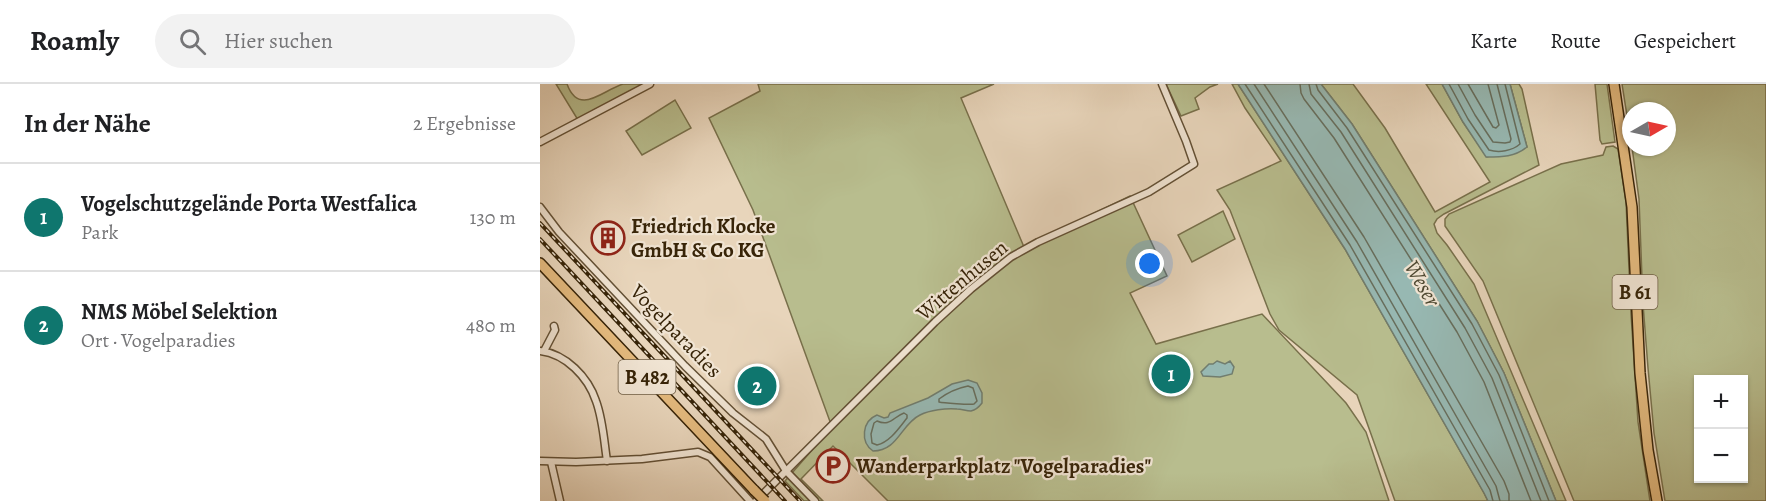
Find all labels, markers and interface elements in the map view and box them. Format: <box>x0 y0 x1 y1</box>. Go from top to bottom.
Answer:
search box <box>155 14 575 68</box>
text: Roamly <box>30 22 119 60</box>
icon: search <box>176 25 209 58</box>
text: Hier suchen <box>224 26 333 56</box>
text: Karte <box>1470 27 1517 55</box>
text: Route <box>1550 27 1601 55</box>
text: Gespeichert <box>1634 27 1736 55</box>
north arrow <box>1622 102 1676 156</box>
text: In der Nähe <box>24 106 151 141</box>
text: 2 Ergebnisse <box>413 110 516 137</box>
text: Vogelschutzgelände Porta Westfalica <box>81 189 417 219</box>
text: 1 <box>40 204 47 231</box>
text: 130 m <box>470 204 516 231</box>
place label: Friedrich Klocke GmbH & Co KG <box>631 212 776 264</box>
text: Park <box>81 219 119 246</box>
building icon: Friedrich Klocke GmbH & Co KG <box>590 220 626 256</box>
street label: Wittenhusen <box>910 233 1014 327</box>
your location <box>1135 249 1164 278</box>
water label: Weser <box>1397 255 1448 313</box>
road number: B 61 <box>1612 275 1658 309</box>
street label: Vogelparadies <box>623 277 728 384</box>
text: NMS Möbel Selektion <box>81 297 278 327</box>
text: 2 <box>39 312 48 339</box>
text: 480 m <box>466 312 516 339</box>
text: Ort · Vogelparadies <box>81 327 236 354</box>
pin: 1 <box>1152 352 1190 396</box>
road number: B 482 <box>618 360 676 394</box>
pin: 2 <box>738 364 776 408</box>
map controls <box>1694 375 1748 483</box>
button: + <box>1694 375 1748 429</box>
button: − <box>1694 429 1748 483</box>
parking icon: Wanderparkplatz "Vogelparadies" <box>815 448 851 484</box>
place label: Wanderparkplatz "Vogelparadies" <box>855 452 1151 480</box>

